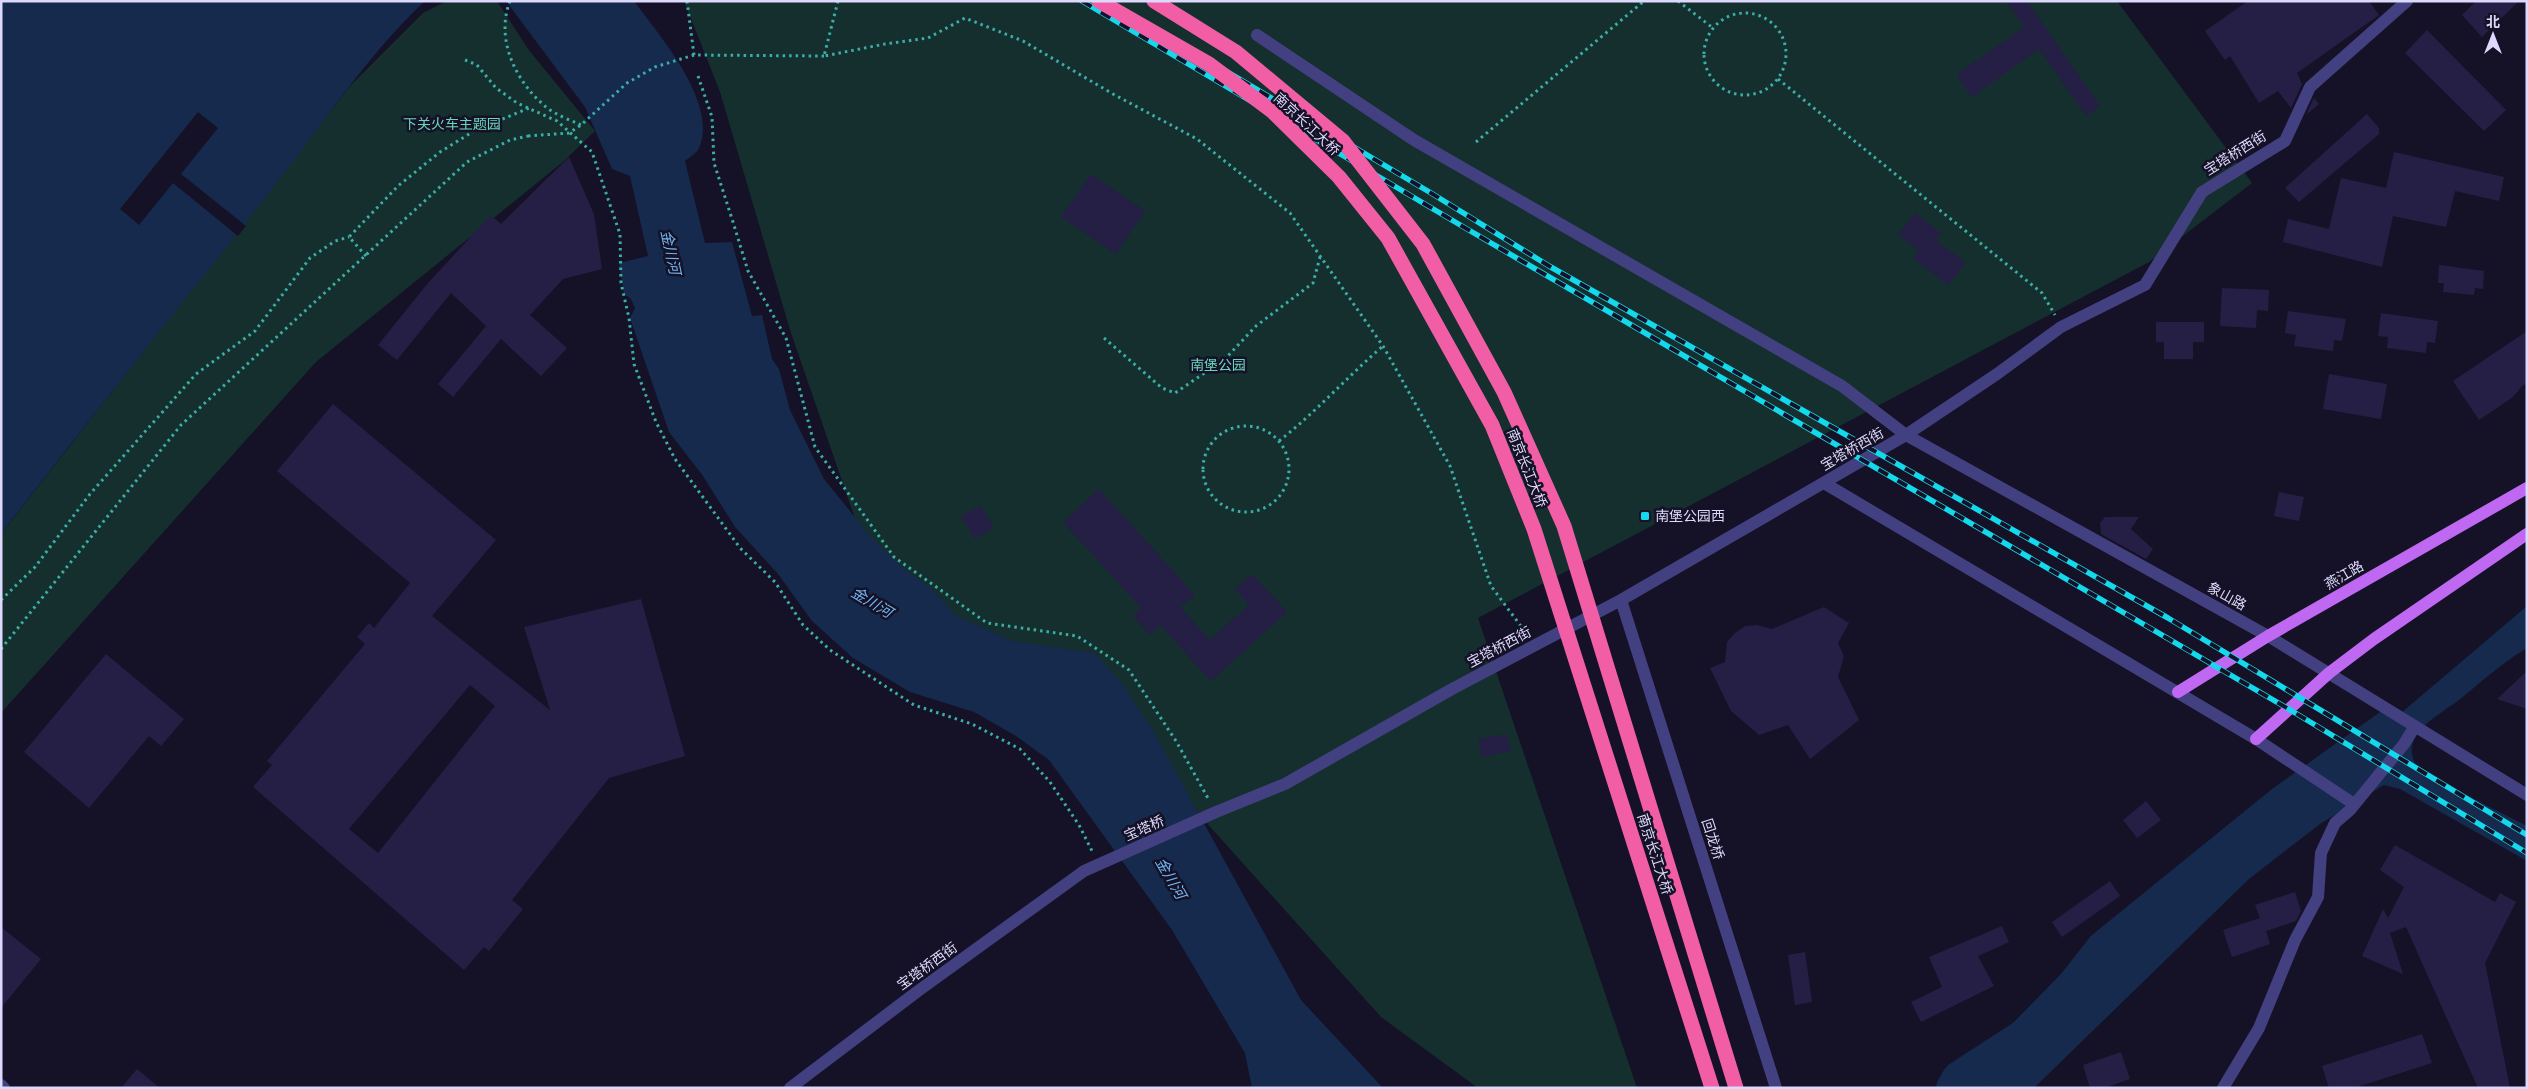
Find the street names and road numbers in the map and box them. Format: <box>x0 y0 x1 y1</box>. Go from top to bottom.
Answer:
street label: 南京长江大桥 <box>1270 89 1344 159</box>
street label: 宝塔桥西街 <box>2201 127 2269 179</box>
street label: 宝塔桥西街 <box>1817 424 1887 474</box>
street label: 南京长江大桥 <box>1503 426 1551 510</box>
street label: 燕江路 <box>2321 557 2367 593</box>
street label: 象山路 <box>2204 578 2250 614</box>
street label: 宝塔桥西街 <box>1464 623 1534 671</box>
street label: 宝塔桥 <box>1121 811 1167 845</box>
street label: 南京长江大桥 <box>1633 811 1677 897</box>
street label: 回龙桥 <box>1698 816 1728 862</box>
street label: 宝塔桥西街 <box>893 938 961 994</box>

